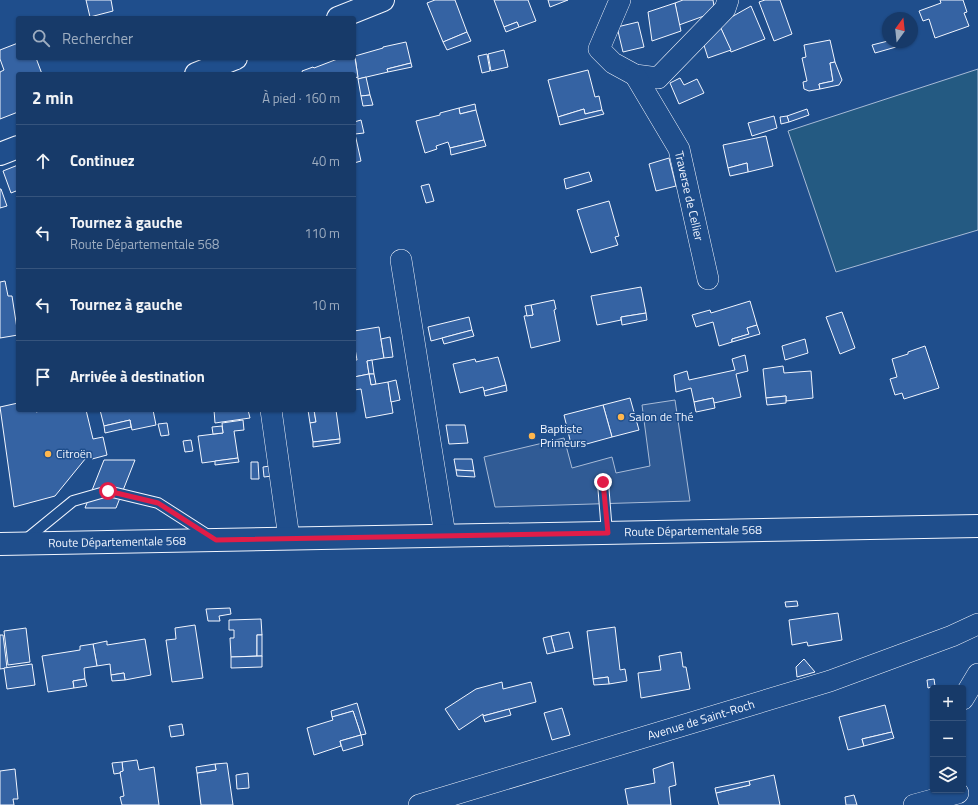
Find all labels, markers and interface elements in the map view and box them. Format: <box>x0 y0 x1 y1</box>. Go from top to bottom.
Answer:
north arrow <box>882 12 918 48</box>
search box <box>16 16 356 60</box>
icon: search <box>30 27 52 49</box>
text: Rechercher <box>62 27 133 50</box>
text: 2 min <box>32 85 73 111</box>
text: À pied · 160 m <box>262 88 340 108</box>
text: Continuez <box>70 149 135 172</box>
street label: Traverse de Cellier <box>670 149 709 243</box>
icon: ahead <box>32 150 54 172</box>
text: 40 m <box>312 151 340 171</box>
text: Tournez à gauche <box>70 211 182 234</box>
icon: left <box>32 222 54 244</box>
text: 110 m <box>304 223 340 243</box>
text: Route Départementale 568 <box>70 234 219 254</box>
text: Tournez à gauche <box>70 293 182 316</box>
icon: left <box>32 294 54 316</box>
text: 10 m <box>312 295 340 315</box>
text: Arrivée à destination <box>70 365 205 388</box>
icon: arrive <box>32 366 54 388</box>
place label: Salon de Thé <box>629 407 694 426</box>
marker: Salon de Thé <box>616 412 626 422</box>
place label: Baptiste Primeurs <box>540 419 587 452</box>
marker: Baptiste Primeurs <box>527 431 537 441</box>
place label: Citroën <box>56 444 92 463</box>
marker: Citroën <box>43 449 53 459</box>
route end <box>594 473 612 491</box>
route start <box>99 482 117 500</box>
street label: Route Départementale 568 <box>624 520 762 541</box>
street label: Route Départementale 568 <box>48 531 186 552</box>
map controls <box>930 685 966 793</box>
button: + <box>930 685 966 721</box>
street label: Avenue de Saint-Roch <box>645 694 757 745</box>
button: − <box>930 721 966 757</box>
button: layers <box>930 757 966 793</box>

